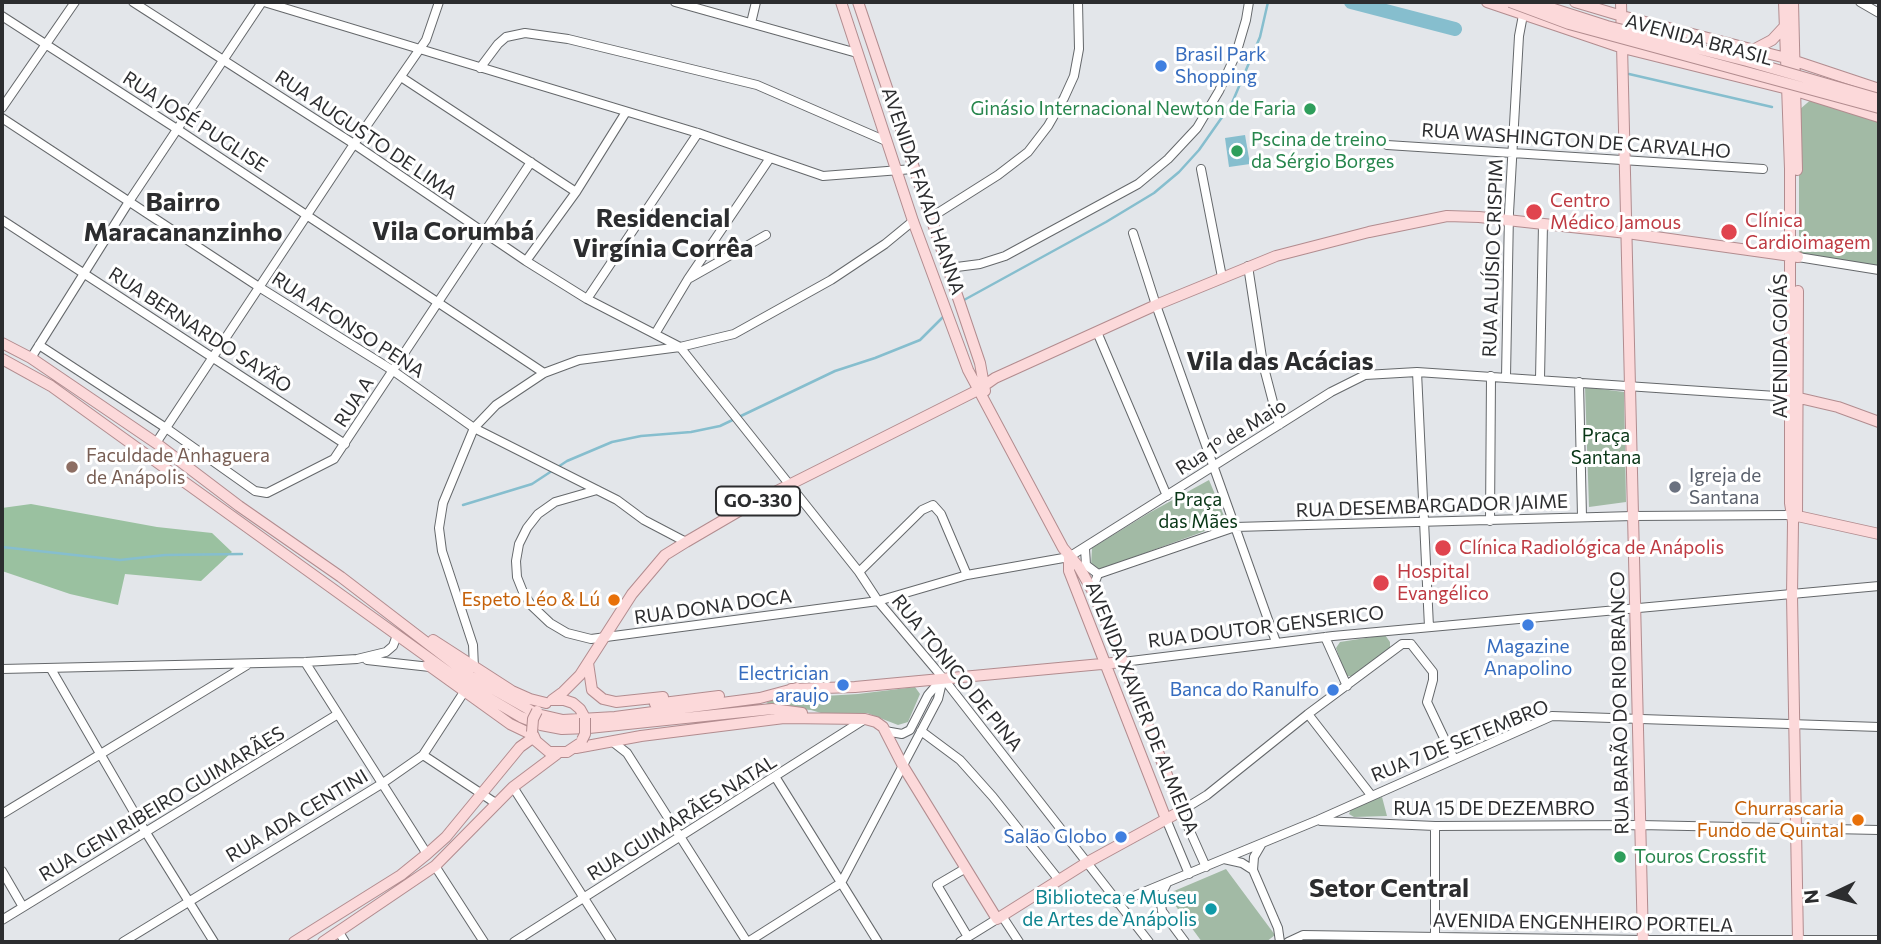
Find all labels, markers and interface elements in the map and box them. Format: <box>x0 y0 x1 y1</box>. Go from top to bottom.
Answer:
street label: AVENIDA BRASIL <box>1623 9 1775 71</box>
place label: Brasil Park Shopping <box>1175 44 1266 88</box>
marker: Brasil Park Shopping <box>1153 58 1169 74</box>
street label: RUA AUGUSTO DE LIMA <box>271 66 461 204</box>
street label: RUA JOSÉ PUGLISE <box>118 67 272 177</box>
street label: AVENIDA FAYAD HANNA <box>877 84 969 298</box>
place label: Ginásio Internacional Newton de Faria <box>970 98 1296 120</box>
marker: Ginásio Internacional Newton de Faria <box>1302 101 1318 117</box>
street label: RUA WASHINGTON DE CARVALHO <box>1421 119 1731 163</box>
place label: Pscina de treino da Sérgio Borges <box>1251 129 1394 173</box>
marker: Pscina de treino da Sérgio Borges <box>1229 143 1245 159</box>
street label: RUA ALUÍSIO CRISPIM <box>1478 158 1508 358</box>
district label: Bairro Maracananzinho <box>83 186 283 248</box>
place label: Centro Médico Jamous <box>1550 190 1681 234</box>
district label: Residencial Virgínia Corrêa <box>573 202 753 264</box>
marker: Centro Médico Jamous <box>1524 202 1544 222</box>
place label: Clínica Cardioimagem <box>1745 210 1871 254</box>
district label: Vila Corumbá <box>372 215 534 247</box>
marker: Clínica Cardioimagem <box>1719 222 1739 242</box>
street label: RUA BERNARDO SAYÃO <box>104 262 296 398</box>
street label: RUA AFONSO PENA <box>267 267 429 383</box>
street label: AVENIDA GOIÁS <box>1770 274 1792 418</box>
district label: Vila das Acácias <box>1186 345 1374 377</box>
street label: RUA A <box>329 373 379 431</box>
street label: Rua 1º de Maio <box>1172 394 1290 480</box>
park label: Praça Santana <box>1571 425 1641 469</box>
place label: Faculdade Anhaguera de Anápolis <box>86 445 270 489</box>
marker: Faculdade Anhaguera de Anápolis <box>64 459 80 475</box>
place label: Igreja de Santana <box>1689 465 1761 509</box>
marker: Igreja de Santana <box>1667 479 1683 495</box>
road number: GO-330 <box>716 486 800 516</box>
park label: Praça das Mães <box>1158 489 1238 533</box>
street label: RUA DESEMBARGADOR JAIME <box>1295 490 1569 522</box>
place label: Clínica Radiológica de Anápolis <box>1459 537 1724 559</box>
marker: Clínica Radiológica de Anápolis <box>1433 538 1453 558</box>
place label: Hospital Evangélico <box>1397 561 1489 605</box>
street label: RUA BARÃO DO RIO BRANCO <box>1606 571 1634 835</box>
marker: Hospital Evangélico <box>1371 573 1391 593</box>
street label: AVENIDA XAVIER DE ALMEIDA <box>1081 578 1203 838</box>
street label: RUA DONA DOCA <box>633 585 793 629</box>
place label: Espeto Léo & Lú <box>461 589 600 611</box>
street label: RUA TONICO DE PINA <box>887 590 1027 756</box>
marker: Espeto Léo & Lú <box>606 592 622 608</box>
street label: RUA DOUTOR GENSERICO <box>1147 601 1385 653</box>
marker: Magazine Anapolino <box>1520 617 1536 633</box>
place label: Magazine Anapolino <box>1484 636 1572 680</box>
place label: Electrician araujo <box>738 663 829 707</box>
marker: Electrician araujo <box>835 677 851 693</box>
place label: Banca do Ranulfo <box>1170 679 1319 701</box>
marker: Banca do Ranulfo <box>1325 682 1341 698</box>
street label: RUA 7 DE SETEMBRO <box>1368 695 1552 787</box>
street label: RUA GENI RIBEIRO GUIMARÃES <box>35 722 289 886</box>
street label: RUA GUIMARÃES NATAL <box>583 750 781 886</box>
street label: RUA ADA CENTINI <box>222 765 372 867</box>
street label: RUA 15 DE DEZEMBRO <box>1393 798 1595 820</box>
place label: Churrascaria Fundo de Quintal <box>1697 798 1844 842</box>
marker: Churrascaria Fundo de Quintal <box>1850 812 1866 828</box>
place label: Salão Globo <box>1004 826 1107 848</box>
marker: Salão Globo <box>1113 829 1129 845</box>
place label: Touros Crossfit <box>1634 846 1766 868</box>
marker: Touros Crossfit <box>1612 849 1628 865</box>
north arrow <box>1797 860 1867 930</box>
district label: Setor Central <box>1309 872 1469 904</box>
place label: Biblioteca e Museu de Artes de Anápolis <box>1022 887 1197 931</box>
text: N <box>1799 889 1823 905</box>
marker: Biblioteca e Museu de Artes de Anápolis <box>1203 901 1219 917</box>
street label: AVENIDA ENGENHEIRO PORTELA <box>1432 909 1734 937</box>

